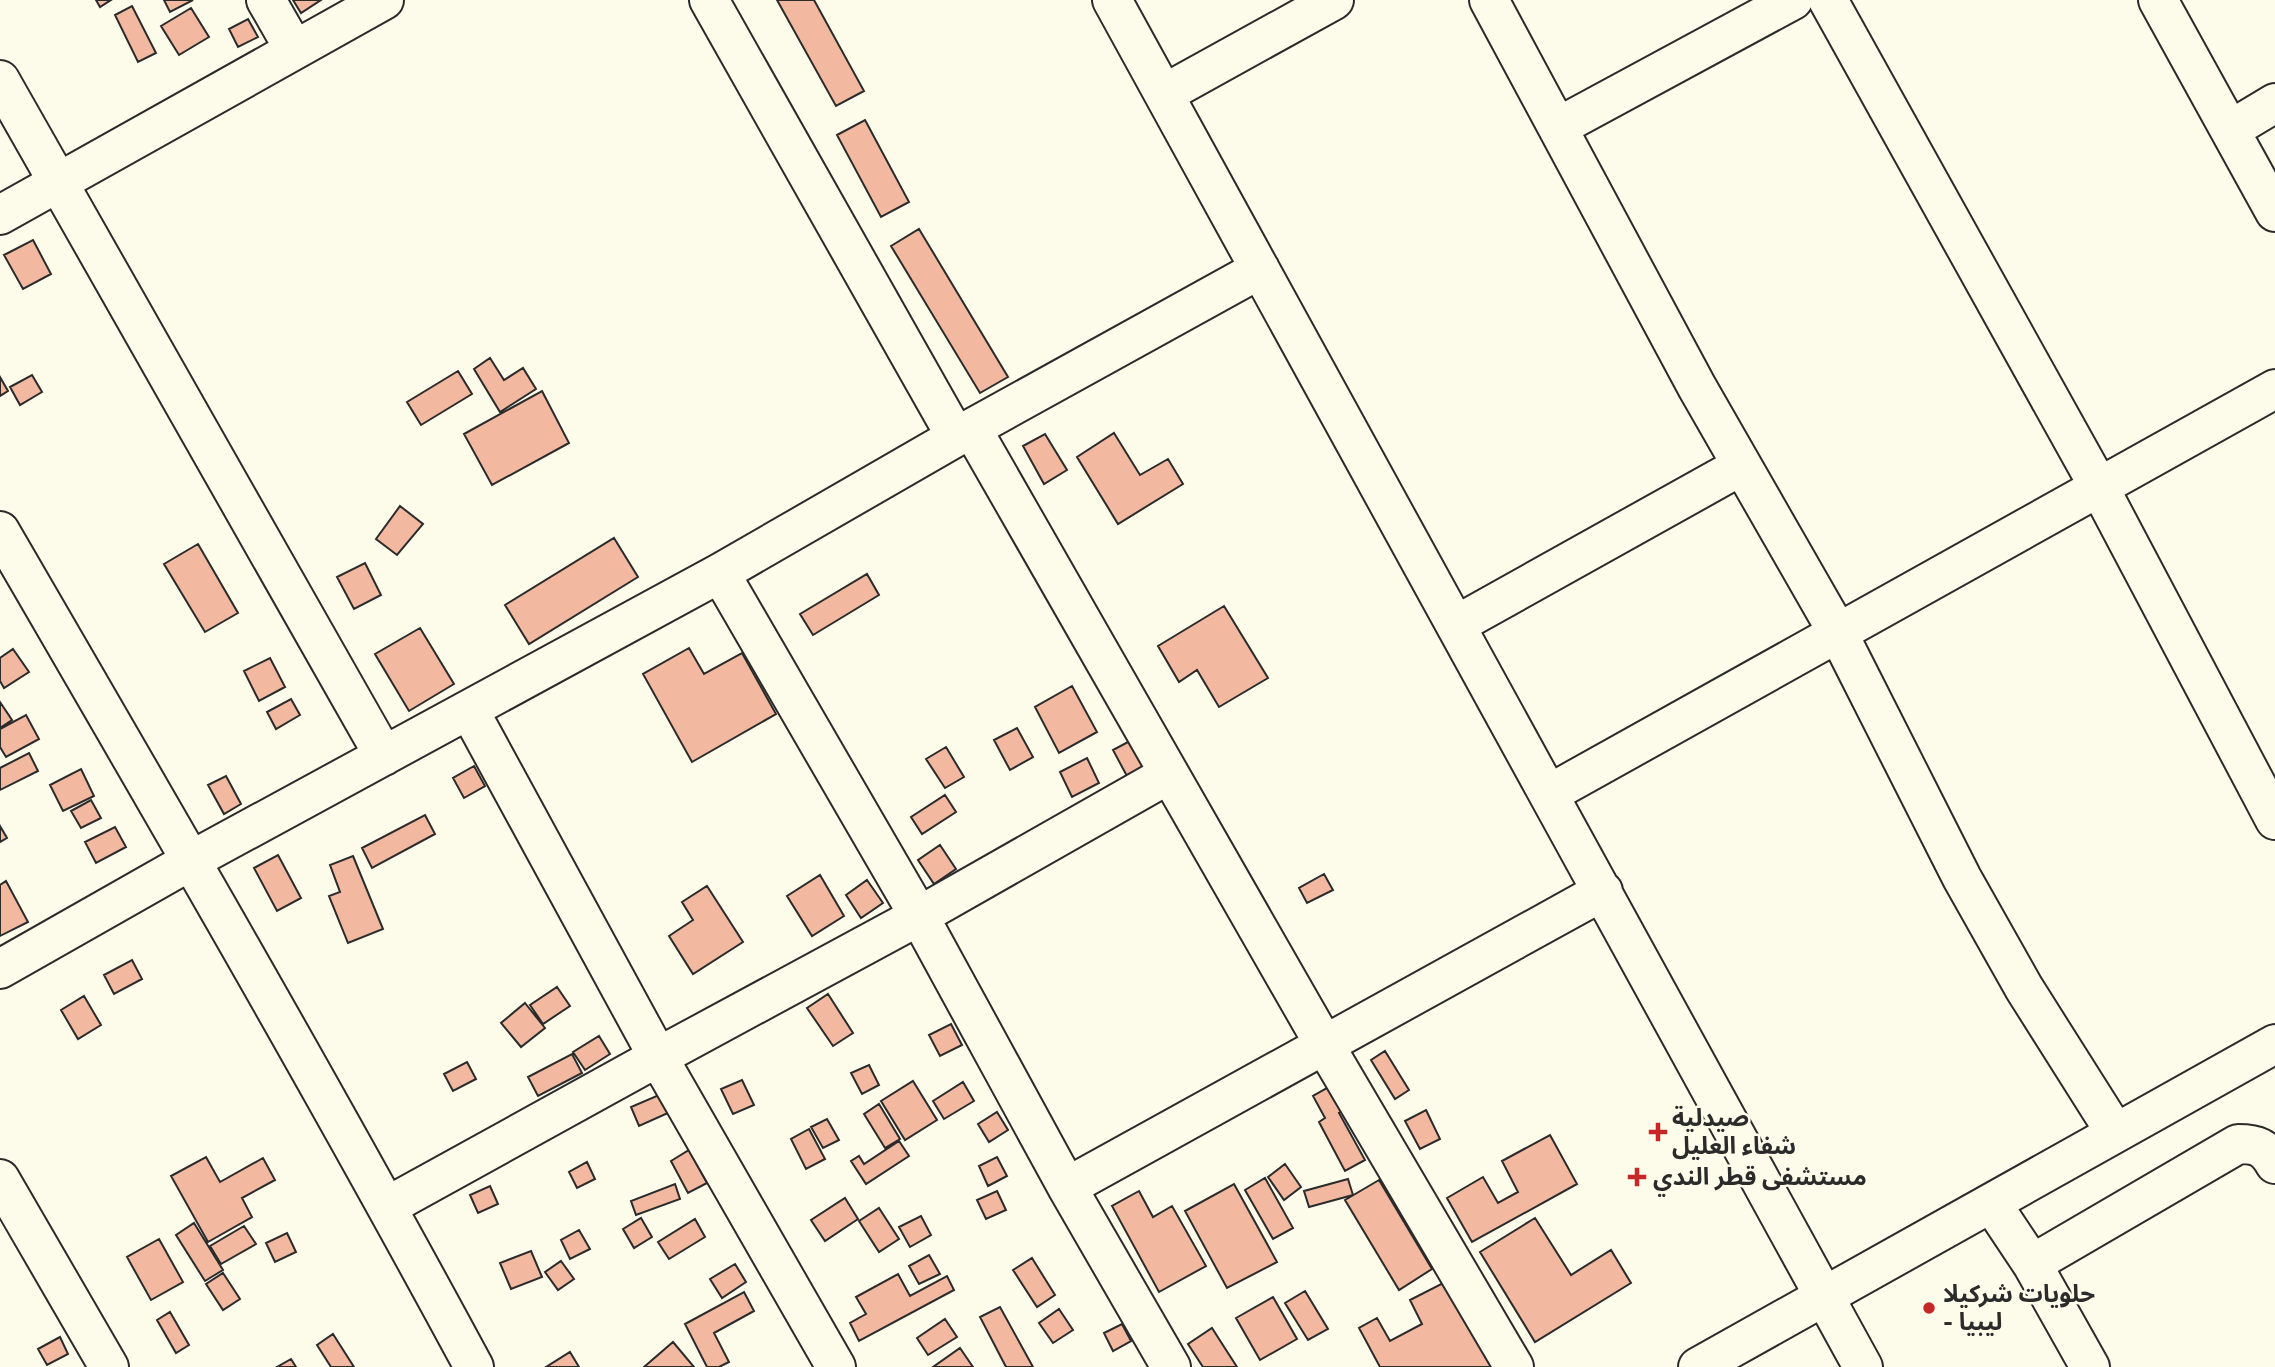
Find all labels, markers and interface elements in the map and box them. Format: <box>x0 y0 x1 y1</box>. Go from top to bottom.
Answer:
place label: صيدلية شفاء العليل <box>1672 1103 1796 1160</box>
marker: صيدلية شفاء العليل <box>1650 1124 1666 1140</box>
place label: مستشفى قطر الندي <box>1653 1162 1867 1197</box>
marker: مستشفى قطر الندي <box>1627 1167 1647 1187</box>
place label: حلويات شركيلا - ليبيا <box>1943 1279 2095 1336</box>
marker: حلويات شركيلا - ليبيا <box>1921 1300 1937 1316</box>

